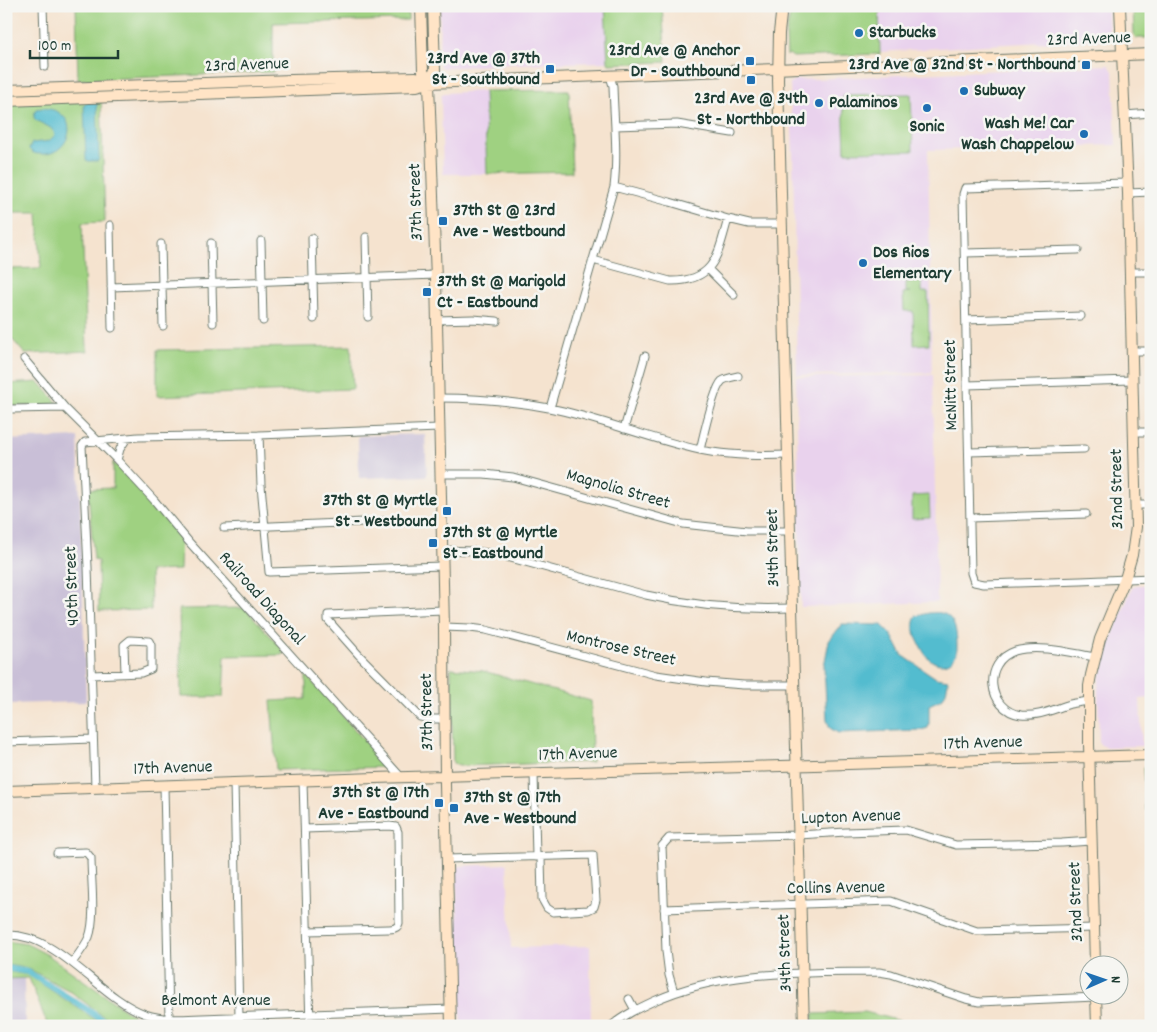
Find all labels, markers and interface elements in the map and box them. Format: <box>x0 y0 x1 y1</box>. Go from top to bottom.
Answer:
place label: Starbucks <box>869 21 937 46</box>
street label: 23rd Avenue <box>1046 26 1132 54</box>
marker: Starbucks <box>853 27 865 39</box>
scale bar <box>30 28 118 60</box>
text: 100 m <box>38 36 71 58</box>
place label: 23rd Ave @ Anchor Dr - Southbound <box>609 39 740 85</box>
place label: 23rd Ave @ 37th St - Southbound <box>427 47 540 93</box>
street label: 23rd Avenue <box>204 52 290 80</box>
place label: 23rd Ave @ 32nd St - Northbound <box>848 53 1076 78</box>
marker: 23rd Ave @ Anchor Dr - Southbound <box>744 55 756 67</box>
marker: 23rd Ave @ 32nd St - Northbound <box>1080 59 1092 71</box>
marker: 23rd Ave @ 37th St - Southbound <box>544 63 556 75</box>
marker: 23rd Ave @ 34th St - Northbound <box>745 74 757 86</box>
place label: Subway <box>974 79 1026 104</box>
marker: Subway <box>958 85 970 97</box>
place label: 23rd Ave @ 34th St - Northbound <box>694 87 808 133</box>
place label: Palaminos <box>829 91 898 116</box>
marker: Palaminos <box>813 97 825 109</box>
marker: Sonic <box>921 102 933 114</box>
place label: Wash Me! Car Wash Chappelow <box>961 112 1074 158</box>
place label: Sonic <box>910 115 944 140</box>
marker: Wash Me! Car Wash Chappelow <box>1078 128 1090 140</box>
street label: 37th Street <box>403 162 431 241</box>
place label: 37th St @ 23rd Ave - Westbound <box>453 199 565 245</box>
marker: 37th St @ 23rd Ave - Westbound <box>437 215 449 227</box>
place label: Dos Rios Elementary <box>873 241 952 287</box>
marker: Dos Rios Elementary <box>857 257 869 269</box>
place label: 37th St @ Marigold Ct - Eastbound <box>437 270 566 316</box>
marker: 37th St @ Marigold Ct - Eastbound <box>421 286 433 298</box>
street label: McNitt Street <box>939 339 965 431</box>
street label: 32nd Street <box>1105 448 1131 529</box>
street label: Magnolia Street <box>563 463 673 517</box>
place label: 37th St @ Myrtle St - Westbound <box>323 489 437 535</box>
marker: 37th St @ Myrtle St - Westbound <box>441 505 453 517</box>
street label: 34th Street <box>761 508 787 587</box>
place label: 37th St @ Myrtle St - Eastbound <box>443 521 558 567</box>
marker: 37th St @ Myrtle St - Eastbound <box>427 537 439 549</box>
street label: 40th Street <box>59 545 87 626</box>
street label: Railroad Diagonal <box>212 547 310 652</box>
street label: Montrose Street <box>564 624 679 674</box>
street label: 37th Street <box>415 673 441 751</box>
street label: 17th Avenue <box>943 730 1023 758</box>
street label: 17th Avenue <box>538 741 618 769</box>
street label: 17th Avenue <box>133 755 213 783</box>
place label: 37th St @ 17th Ave - Eastbound <box>318 781 429 827</box>
place label: 37th St @ 17th Ave - Westbound <box>464 786 576 832</box>
marker: 37th St @ 17th Ave - Eastbound <box>433 797 445 809</box>
marker: 37th St @ 17th Ave - Westbound <box>448 802 460 814</box>
street label: Lupton Avenue <box>801 804 901 832</box>
street label: 32nd Street <box>1063 861 1091 943</box>
street label: Collins Avenue <box>787 876 885 902</box>
street label: 34th Street <box>772 913 800 993</box>
north arrow <box>1080 954 1130 1004</box>
text: N <box>1105 976 1125 984</box>
street label: Belmont Avenue <box>161 989 271 1014</box>

